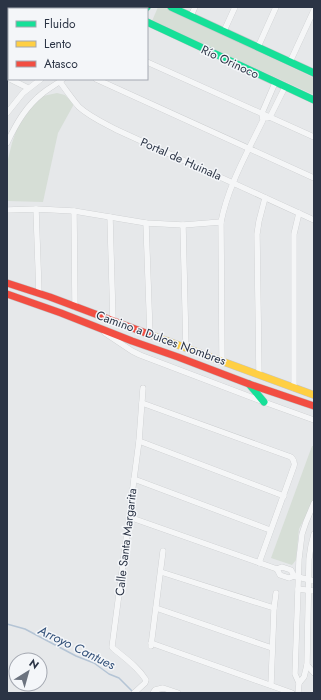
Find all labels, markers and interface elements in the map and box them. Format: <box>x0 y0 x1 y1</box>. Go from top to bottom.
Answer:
legend <box>8 8 148 80</box>
text: Fluido <box>44 15 76 33</box>
text: Lento <box>44 35 72 53</box>
street label: Río Orinoco <box>198 41 262 83</box>
text: Atasco <box>44 55 78 73</box>
street label: Portal de Huinala <box>138 133 225 185</box>
street label: Camino a Dulces Nombres <box>94 306 229 370</box>
street label: Calle Santa Margarita <box>110 487 142 597</box>
water label: Arroyo Cantues <box>34 620 119 675</box>
north arrow <box>8 652 48 692</box>
text: N <box>26 655 42 673</box>

